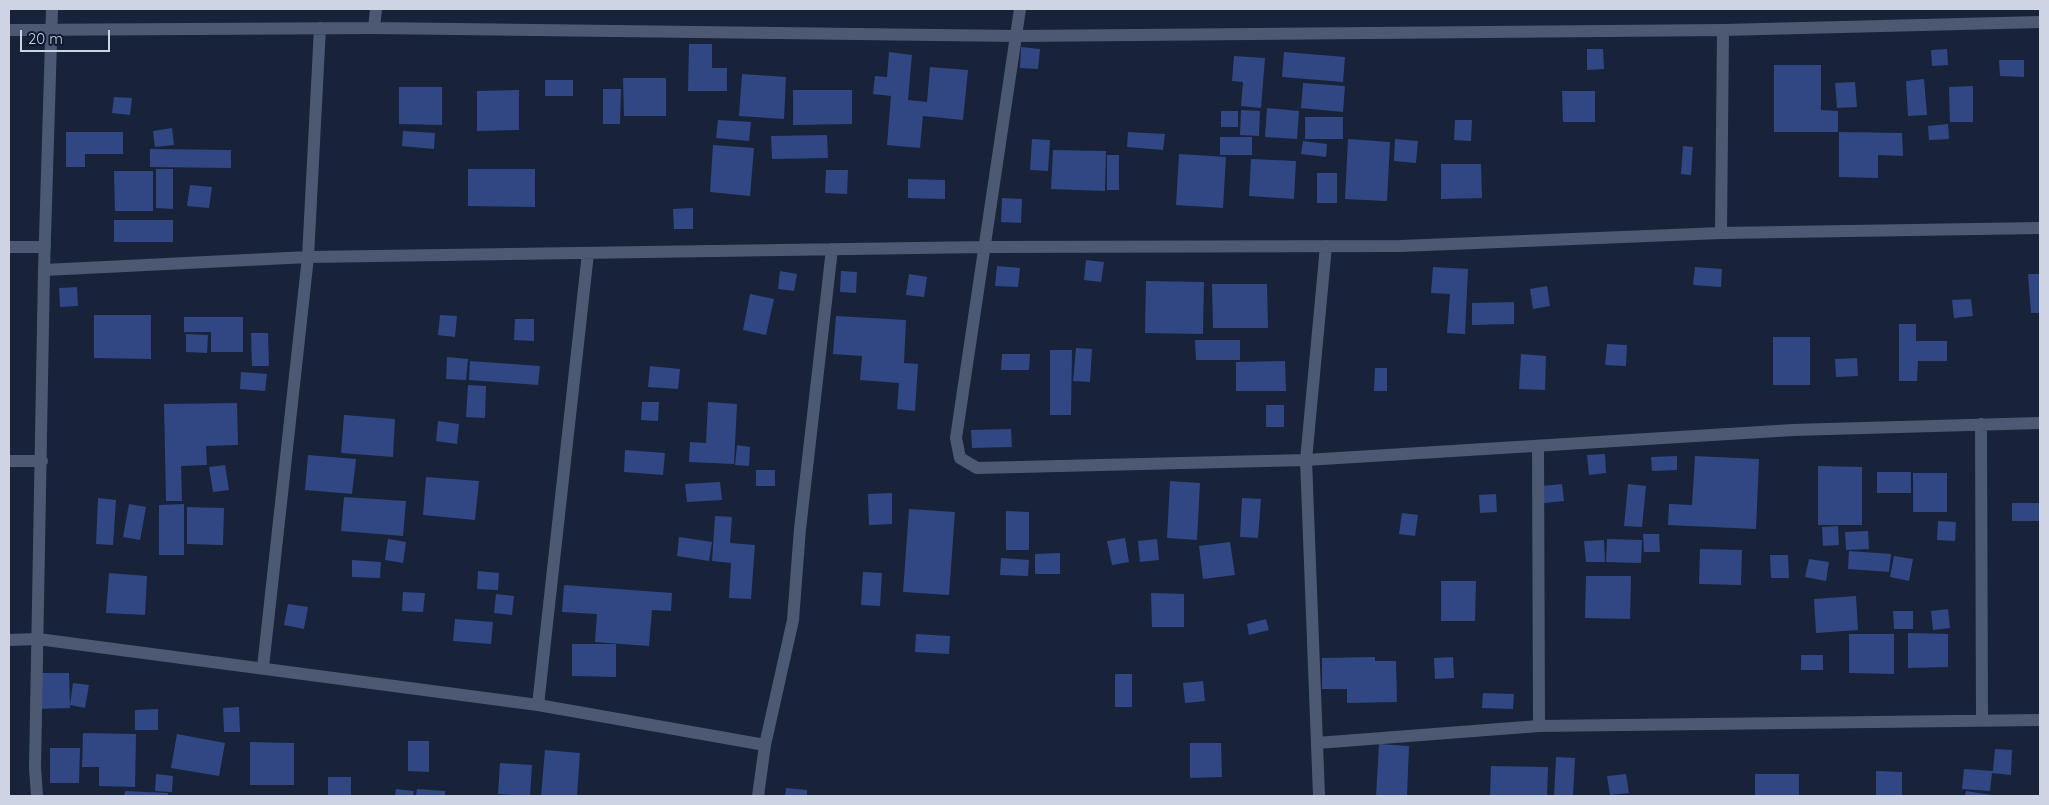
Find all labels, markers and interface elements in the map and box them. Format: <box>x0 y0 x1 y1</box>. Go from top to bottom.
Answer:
scale bar <box>22 20 112 52</box>
text: 20 m <box>28 29 63 48</box>

